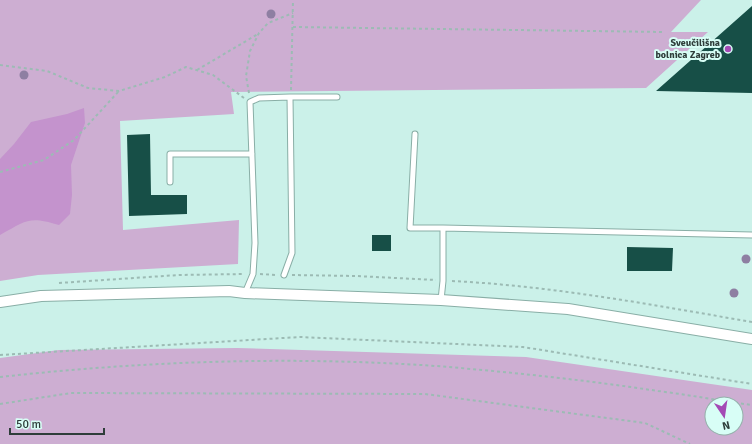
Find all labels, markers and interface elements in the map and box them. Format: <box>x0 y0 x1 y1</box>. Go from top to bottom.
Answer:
place label: Sveučilišna bolnica Zagreb <box>655 37 721 61</box>
marker: Sveučilišna bolnica Zagreb <box>723 44 733 54</box>
north arrow <box>704 396 744 436</box>
scale bar <box>10 410 104 436</box>
text: 50 m <box>16 417 41 432</box>
text: N <box>721 418 731 432</box>

